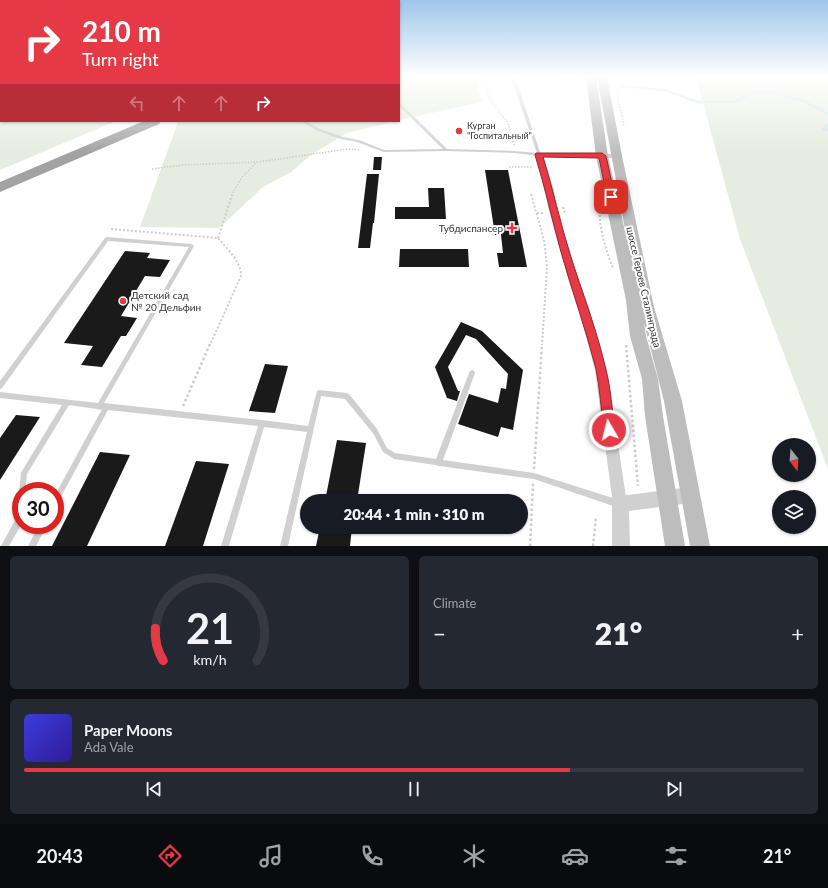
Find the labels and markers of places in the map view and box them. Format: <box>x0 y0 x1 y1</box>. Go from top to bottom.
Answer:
place label: Курган "Госпитальный" <box>467 120 532 141</box>
marker: Курган "Госпитальный" <box>454 126 464 136</box>
pin <box>594 180 628 214</box>
place label: Тубдиспансер <box>439 222 503 234</box>
marker: Тубдиспансер <box>506 222 518 234</box>
place label: Детский сад № 20 Дельфин <box>131 289 201 313</box>
marker: Детский сад № 20 Дельфин <box>118 296 128 306</box>

